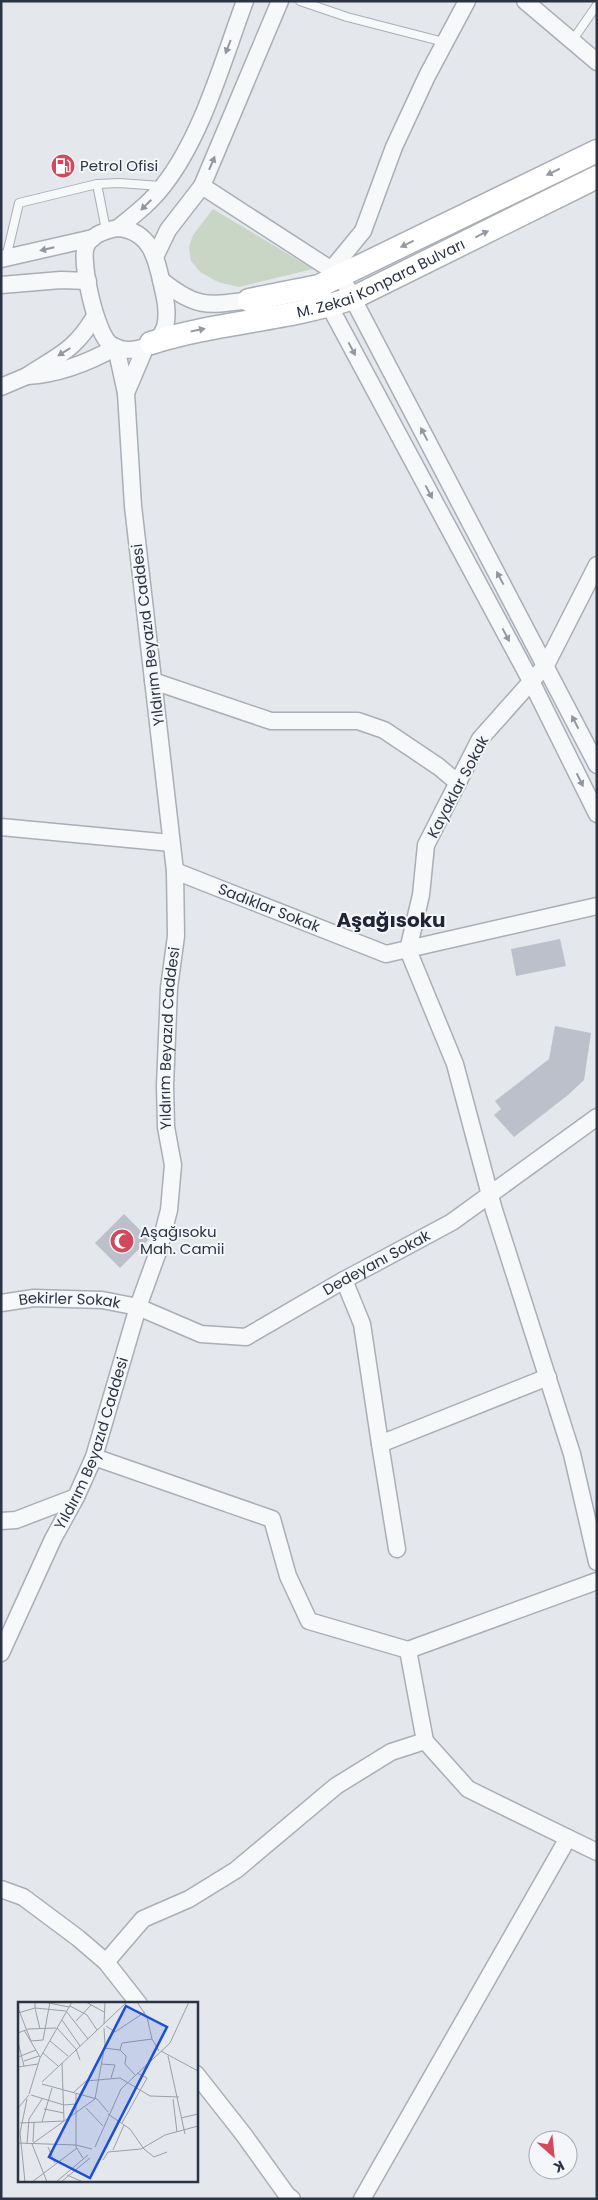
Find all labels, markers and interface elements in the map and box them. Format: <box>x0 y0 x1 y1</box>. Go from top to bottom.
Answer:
one-way arrow <box>224 40 232 55</box>
fuel station icon: Petrol Ofisi <box>50 153 76 179</box>
place label: Petrol Ofisi <box>80 155 158 176</box>
one-way arrow <box>208 156 216 170</box>
one-way arrow <box>546 169 560 177</box>
one-way arrow <box>140 199 152 211</box>
one-way arrow <box>475 230 489 238</box>
street label: M. Zekai Konpara Bulvarı <box>295 233 468 323</box>
one-way arrow <box>400 240 414 248</box>
one-way arrow <box>39 245 54 253</box>
one-way arrow <box>191 326 207 334</box>
one-way arrow <box>348 342 356 357</box>
one-way arrow <box>58 348 71 357</box>
one-way arrow <box>420 427 428 441</box>
one-way arrow <box>425 485 433 500</box>
street label: Yıldırım Beyazıd Caddesi <box>126 543 169 727</box>
one-way arrow <box>496 570 504 585</box>
one-way arrow <box>502 628 510 643</box>
one-way arrow <box>571 715 579 729</box>
street label: Kayaklar Sokak <box>422 732 493 842</box>
one-way arrow <box>576 773 584 787</box>
street label: Sadıklar Sokak <box>215 878 324 937</box>
district label: Aşağısoku <box>336 906 446 934</box>
street label: Yıldırım Beyazıd Caddesi <box>154 945 184 1130</box>
place label: Aşağısoku Mah. Camii <box>140 1221 224 1259</box>
street label: Dedeyanı Sokak <box>319 1224 434 1300</box>
mosque icon: Aşağısoku Mah. Camii <box>109 1228 135 1254</box>
street label: Bekirler Sokak <box>17 1287 123 1313</box>
street label: Yıldırım Beyazıd Caddesi <box>49 1354 133 1533</box>
inset map <box>18 2002 198 2182</box>
north arrow <box>528 2130 578 2180</box>
text: K <box>550 2155 568 2178</box>

